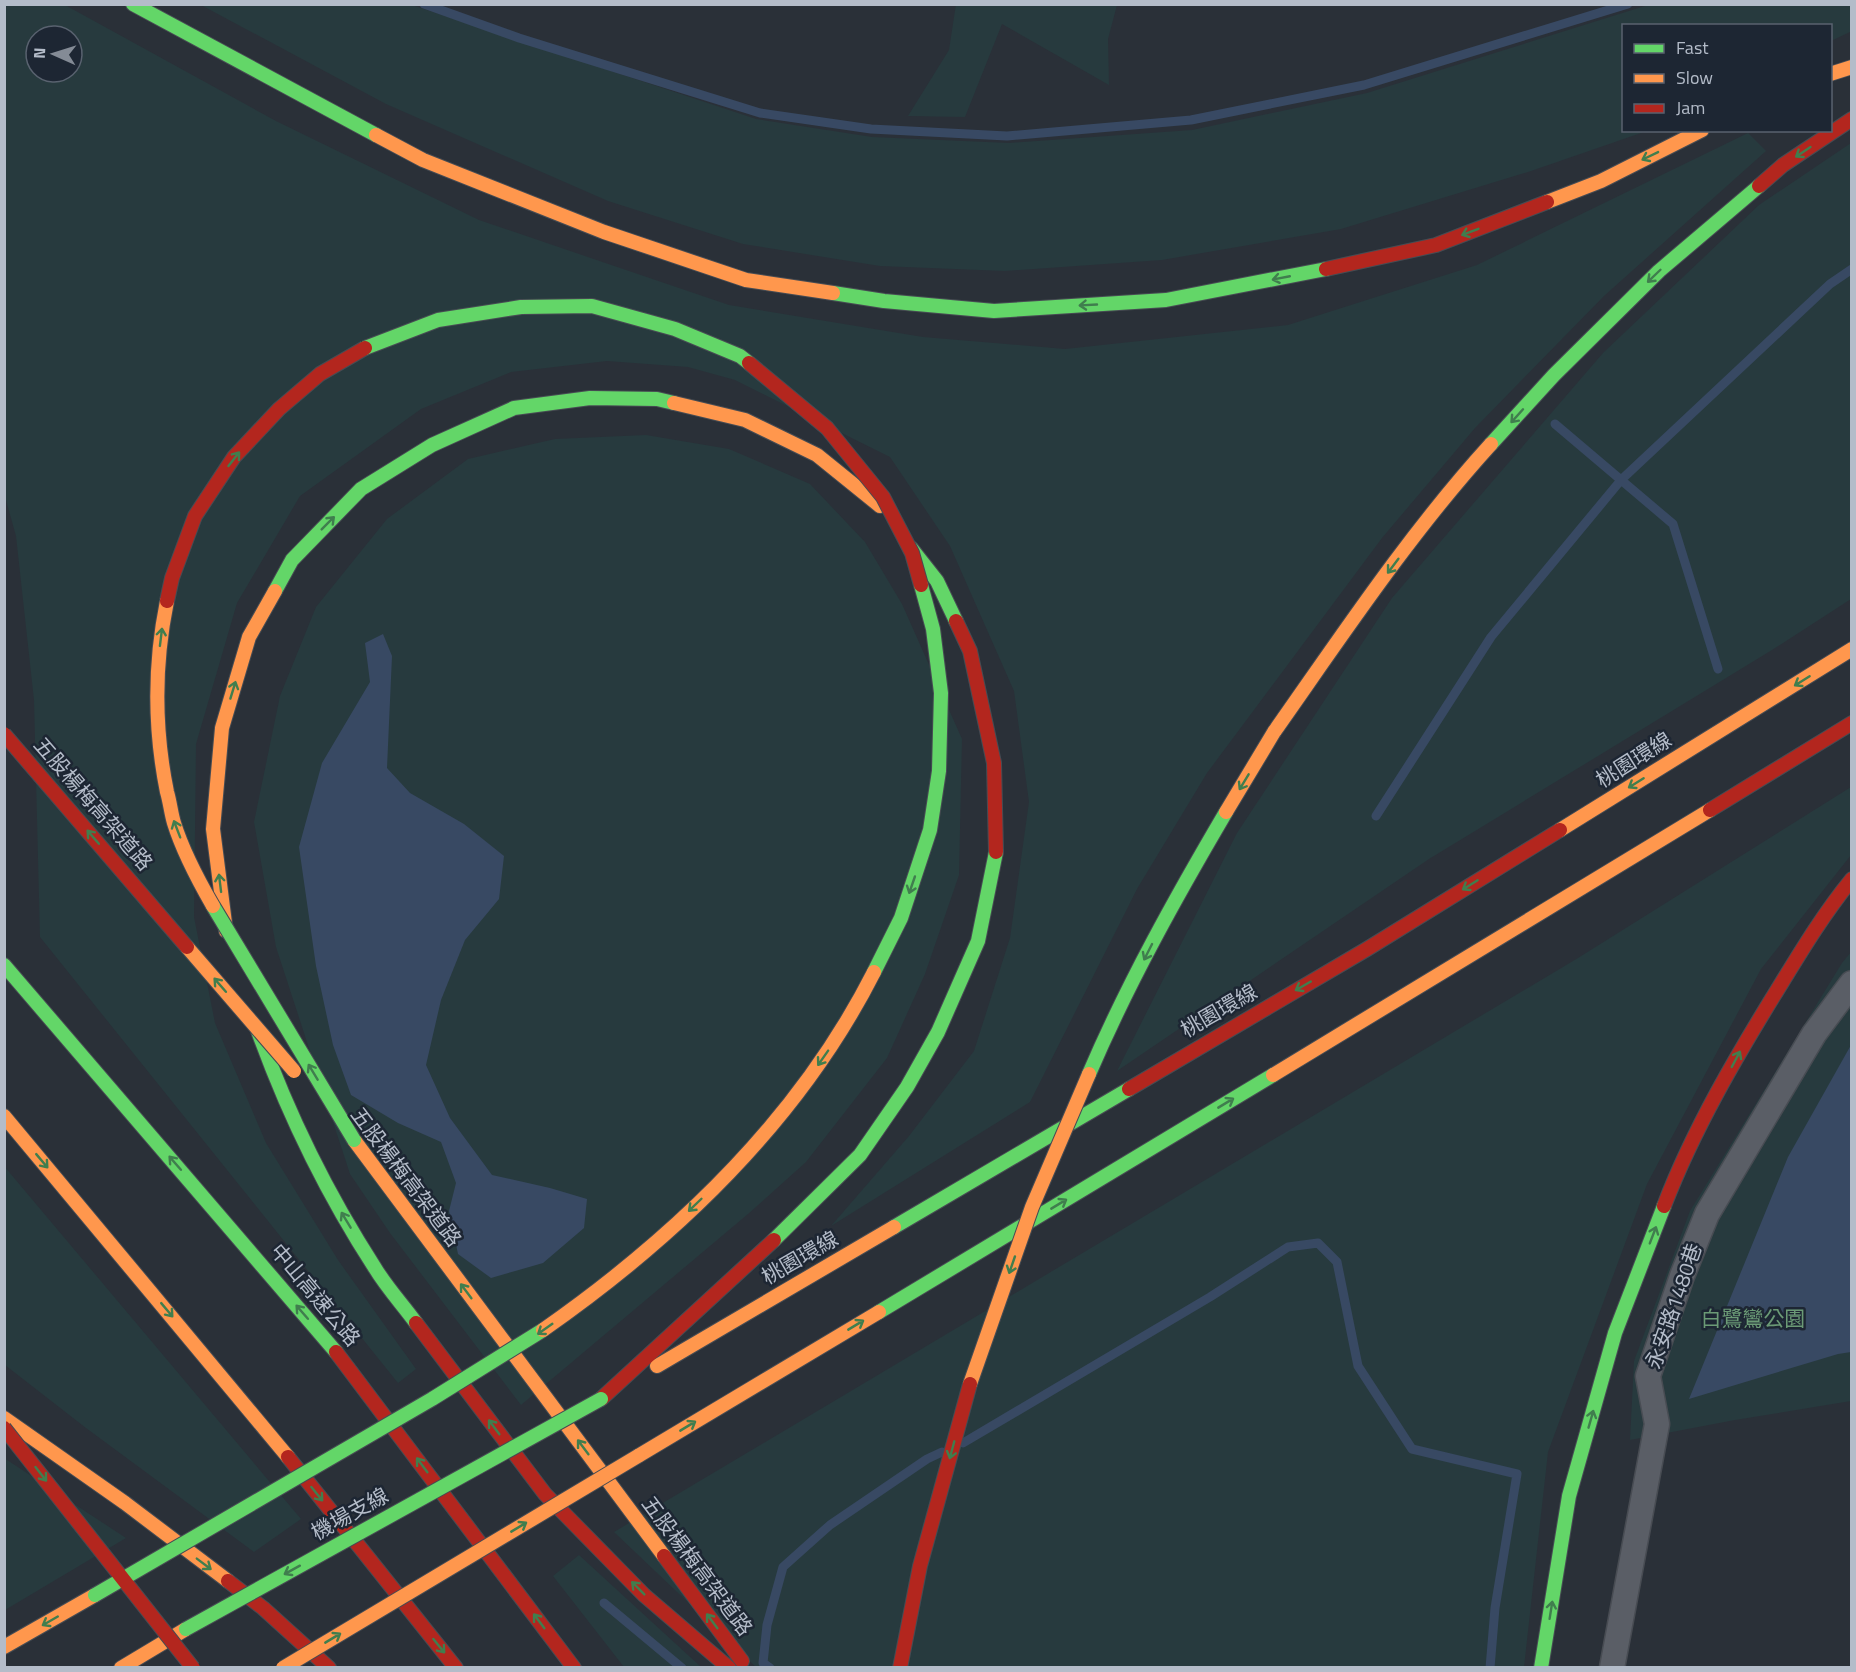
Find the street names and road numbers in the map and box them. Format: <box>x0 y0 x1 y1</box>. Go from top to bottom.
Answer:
street label: 桃園環線 <box>1589 723 1678 795</box>
street label: 五股楊梅高架道路 <box>27 729 161 877</box>
street label: 桃園環線 <box>1174 975 1263 1045</box>
street label: 五股楊梅高架道路 <box>343 1100 470 1253</box>
street label: 桃園環線 <box>755 1222 844 1292</box>
street label: 中山高速公路 <box>263 1236 369 1353</box>
street label: 永安路1480巷 <box>1637 1239 1710 1373</box>
street label: 機場支線 <box>305 1479 394 1547</box>
street label: 五股楊梅高架道路 <box>634 1489 761 1642</box>

